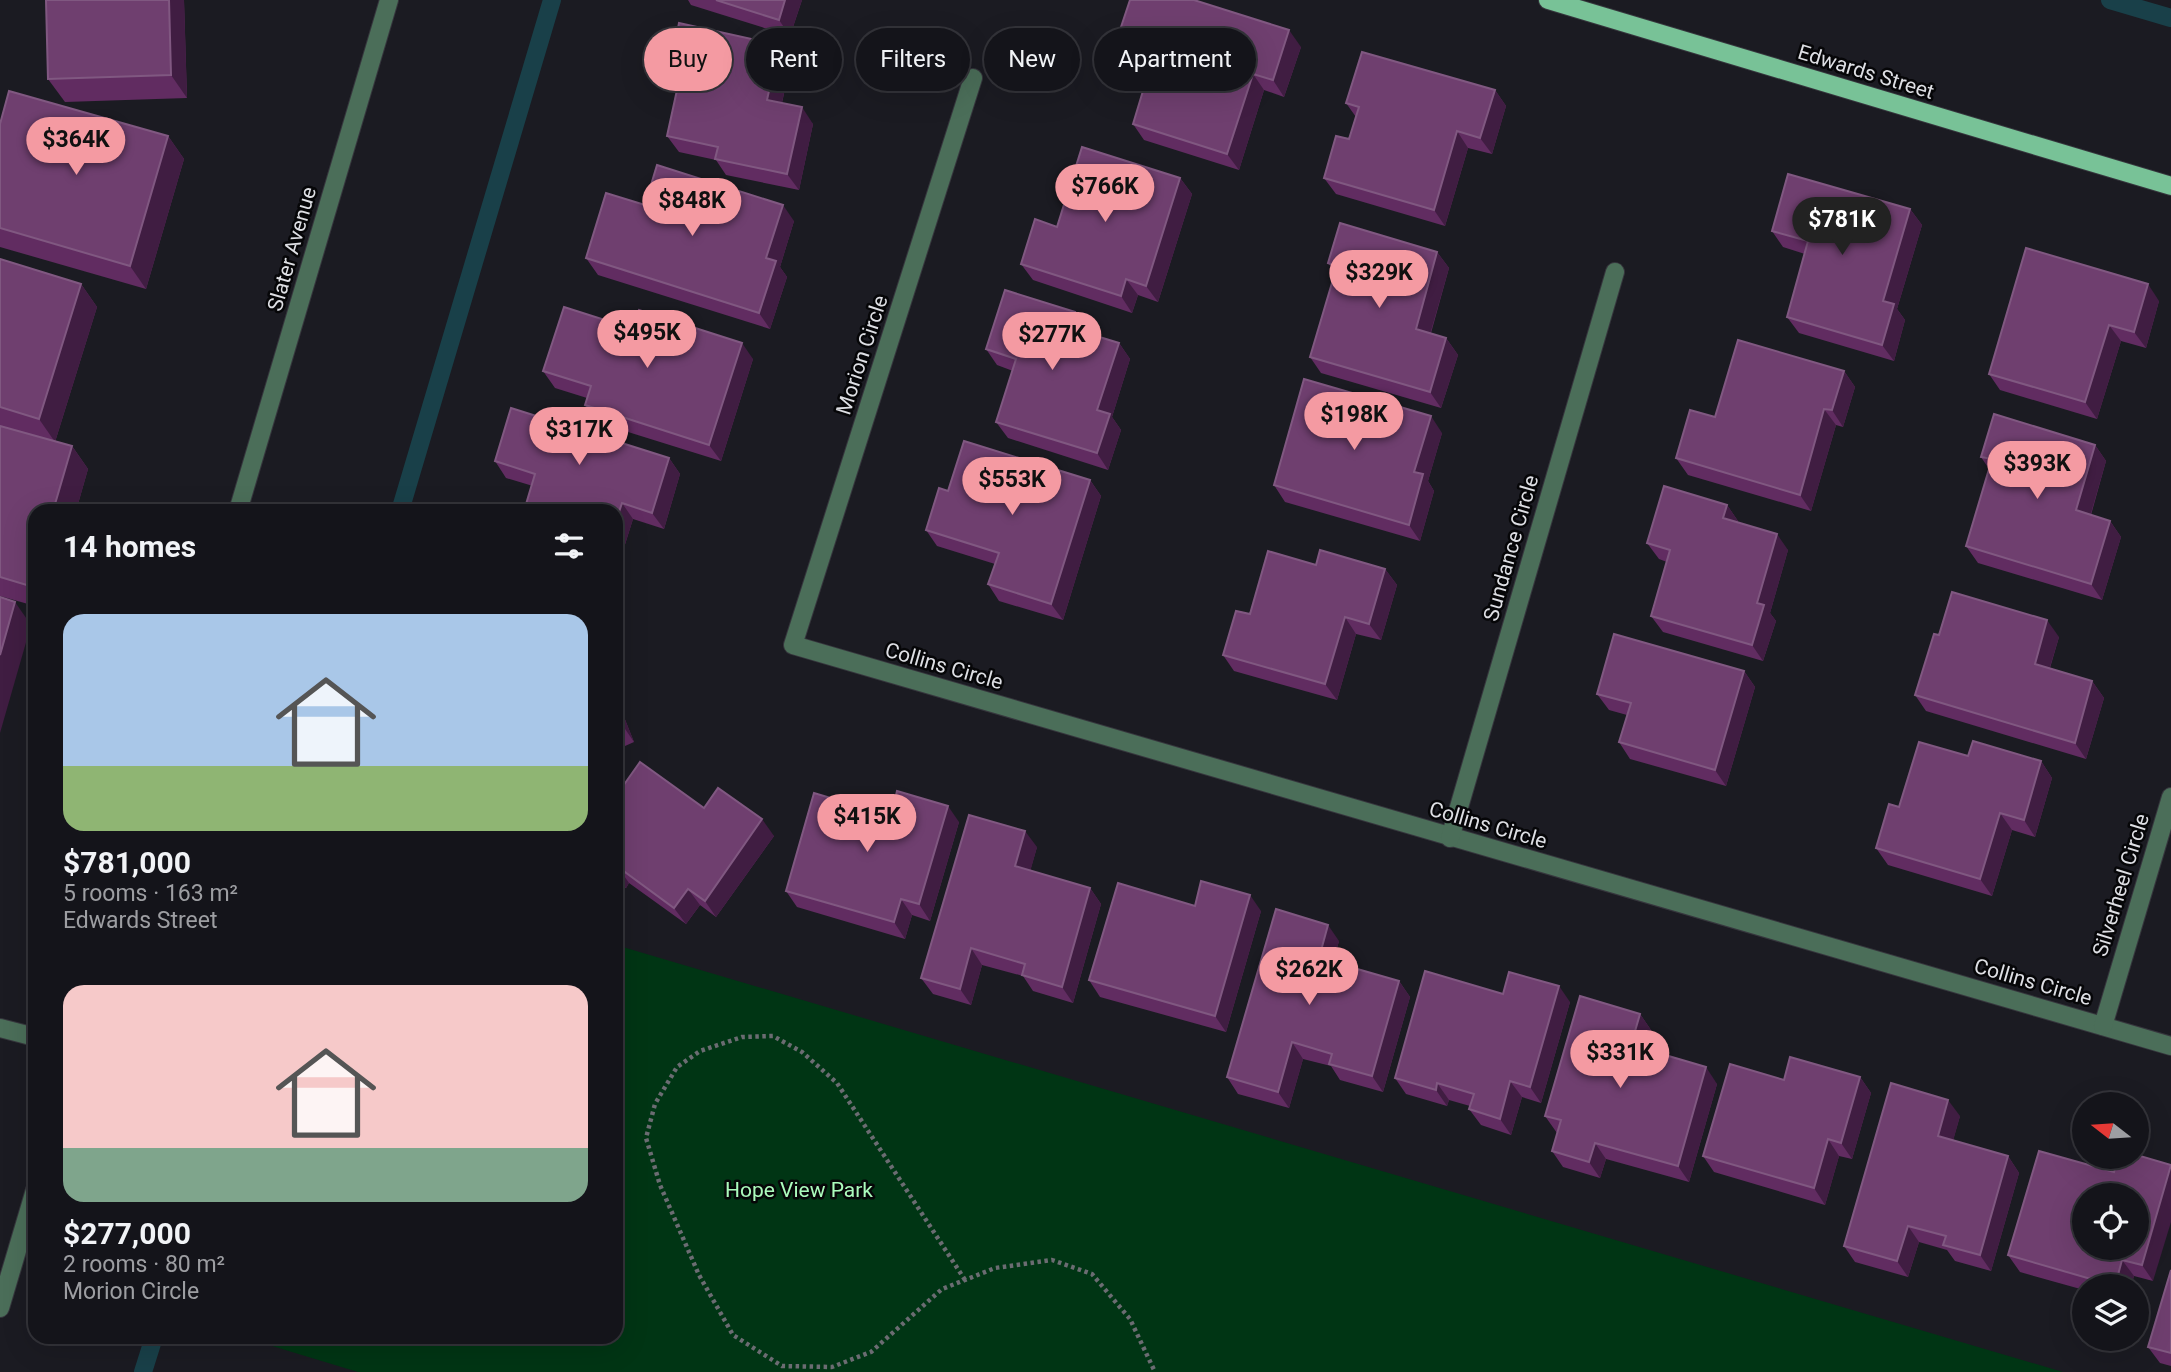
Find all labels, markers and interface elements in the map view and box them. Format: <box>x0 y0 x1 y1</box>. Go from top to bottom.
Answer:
chip: Buy <box>644 28 732 91</box>
chip: Rent <box>746 28 842 91</box>
chip: Filters <box>856 28 970 91</box>
chip: New <box>984 28 1080 91</box>
chip: Apartment <box>1094 28 1256 91</box>
street label: Edwards Street <box>1795 40 1937 104</box>
pin: $364K <box>27 118 125 177</box>
text: $364K <box>42 126 110 153</box>
pin: $766K <box>1056 164 1154 224</box>
text: $766K <box>1071 173 1139 200</box>
pin: $848K <box>643 178 741 238</box>
street label: Slater Avenue <box>263 184 321 314</box>
text: $848K <box>658 187 726 214</box>
pin: $781K <box>1793 198 1891 257</box>
text: $781K <box>1808 206 1876 233</box>
pin: $329K <box>1330 250 1428 310</box>
text: $329K <box>1345 259 1413 286</box>
street label: Morion Circle <box>831 292 893 418</box>
pin: $495K <box>598 310 696 370</box>
pin: $277K <box>1003 312 1101 372</box>
text: $495K <box>613 319 681 346</box>
text: $277K <box>1018 321 1086 348</box>
pin: $198K <box>1305 392 1403 452</box>
text: $198K <box>1320 401 1388 428</box>
pin: $317K <box>530 407 628 467</box>
text: $317K <box>545 416 613 443</box>
pin: $393K <box>1988 442 2086 501</box>
text: $393K <box>2003 450 2071 477</box>
pin: $553K <box>963 458 1061 517</box>
text: $553K <box>978 466 1046 493</box>
street label: Sundance Circle <box>1479 472 1543 624</box>
icon: filters <box>550 527 588 565</box>
text: 14 homes <box>63 529 196 564</box>
street label: Collins Circle <box>882 638 1006 694</box>
icon: home <box>263 659 389 785</box>
pin: $415K <box>818 794 916 854</box>
street label: Collins Circle <box>1426 797 1550 853</box>
text: $415K <box>833 803 901 830</box>
street label: Silverheel Circle <box>2088 811 2154 959</box>
text: $781,000 <box>63 845 191 880</box>
text: 5 rooms · 163 m² <box>63 880 238 907</box>
text: Edwards Street <box>63 907 217 934</box>
pin: $262K <box>1260 948 1358 1007</box>
street label: Collins Circle <box>1971 954 2095 1010</box>
text: $262K <box>1275 956 1343 983</box>
icon: home <box>263 1030 389 1156</box>
pin: $331K <box>1571 1030 1669 1090</box>
text: $331K <box>1586 1039 1654 1066</box>
north arrow <box>2072 1092 2149 1169</box>
map controls <box>2072 1092 2149 1351</box>
park label: Hope View Park <box>725 1178 873 1202</box>
button: locate <box>2072 1183 2149 1260</box>
text: $277,000 <box>63 1216 191 1251</box>
text: 2 rooms · 80 m² <box>63 1251 225 1278</box>
button: layers <box>2072 1274 2149 1351</box>
text: Morion Circle <box>63 1278 199 1305</box>

